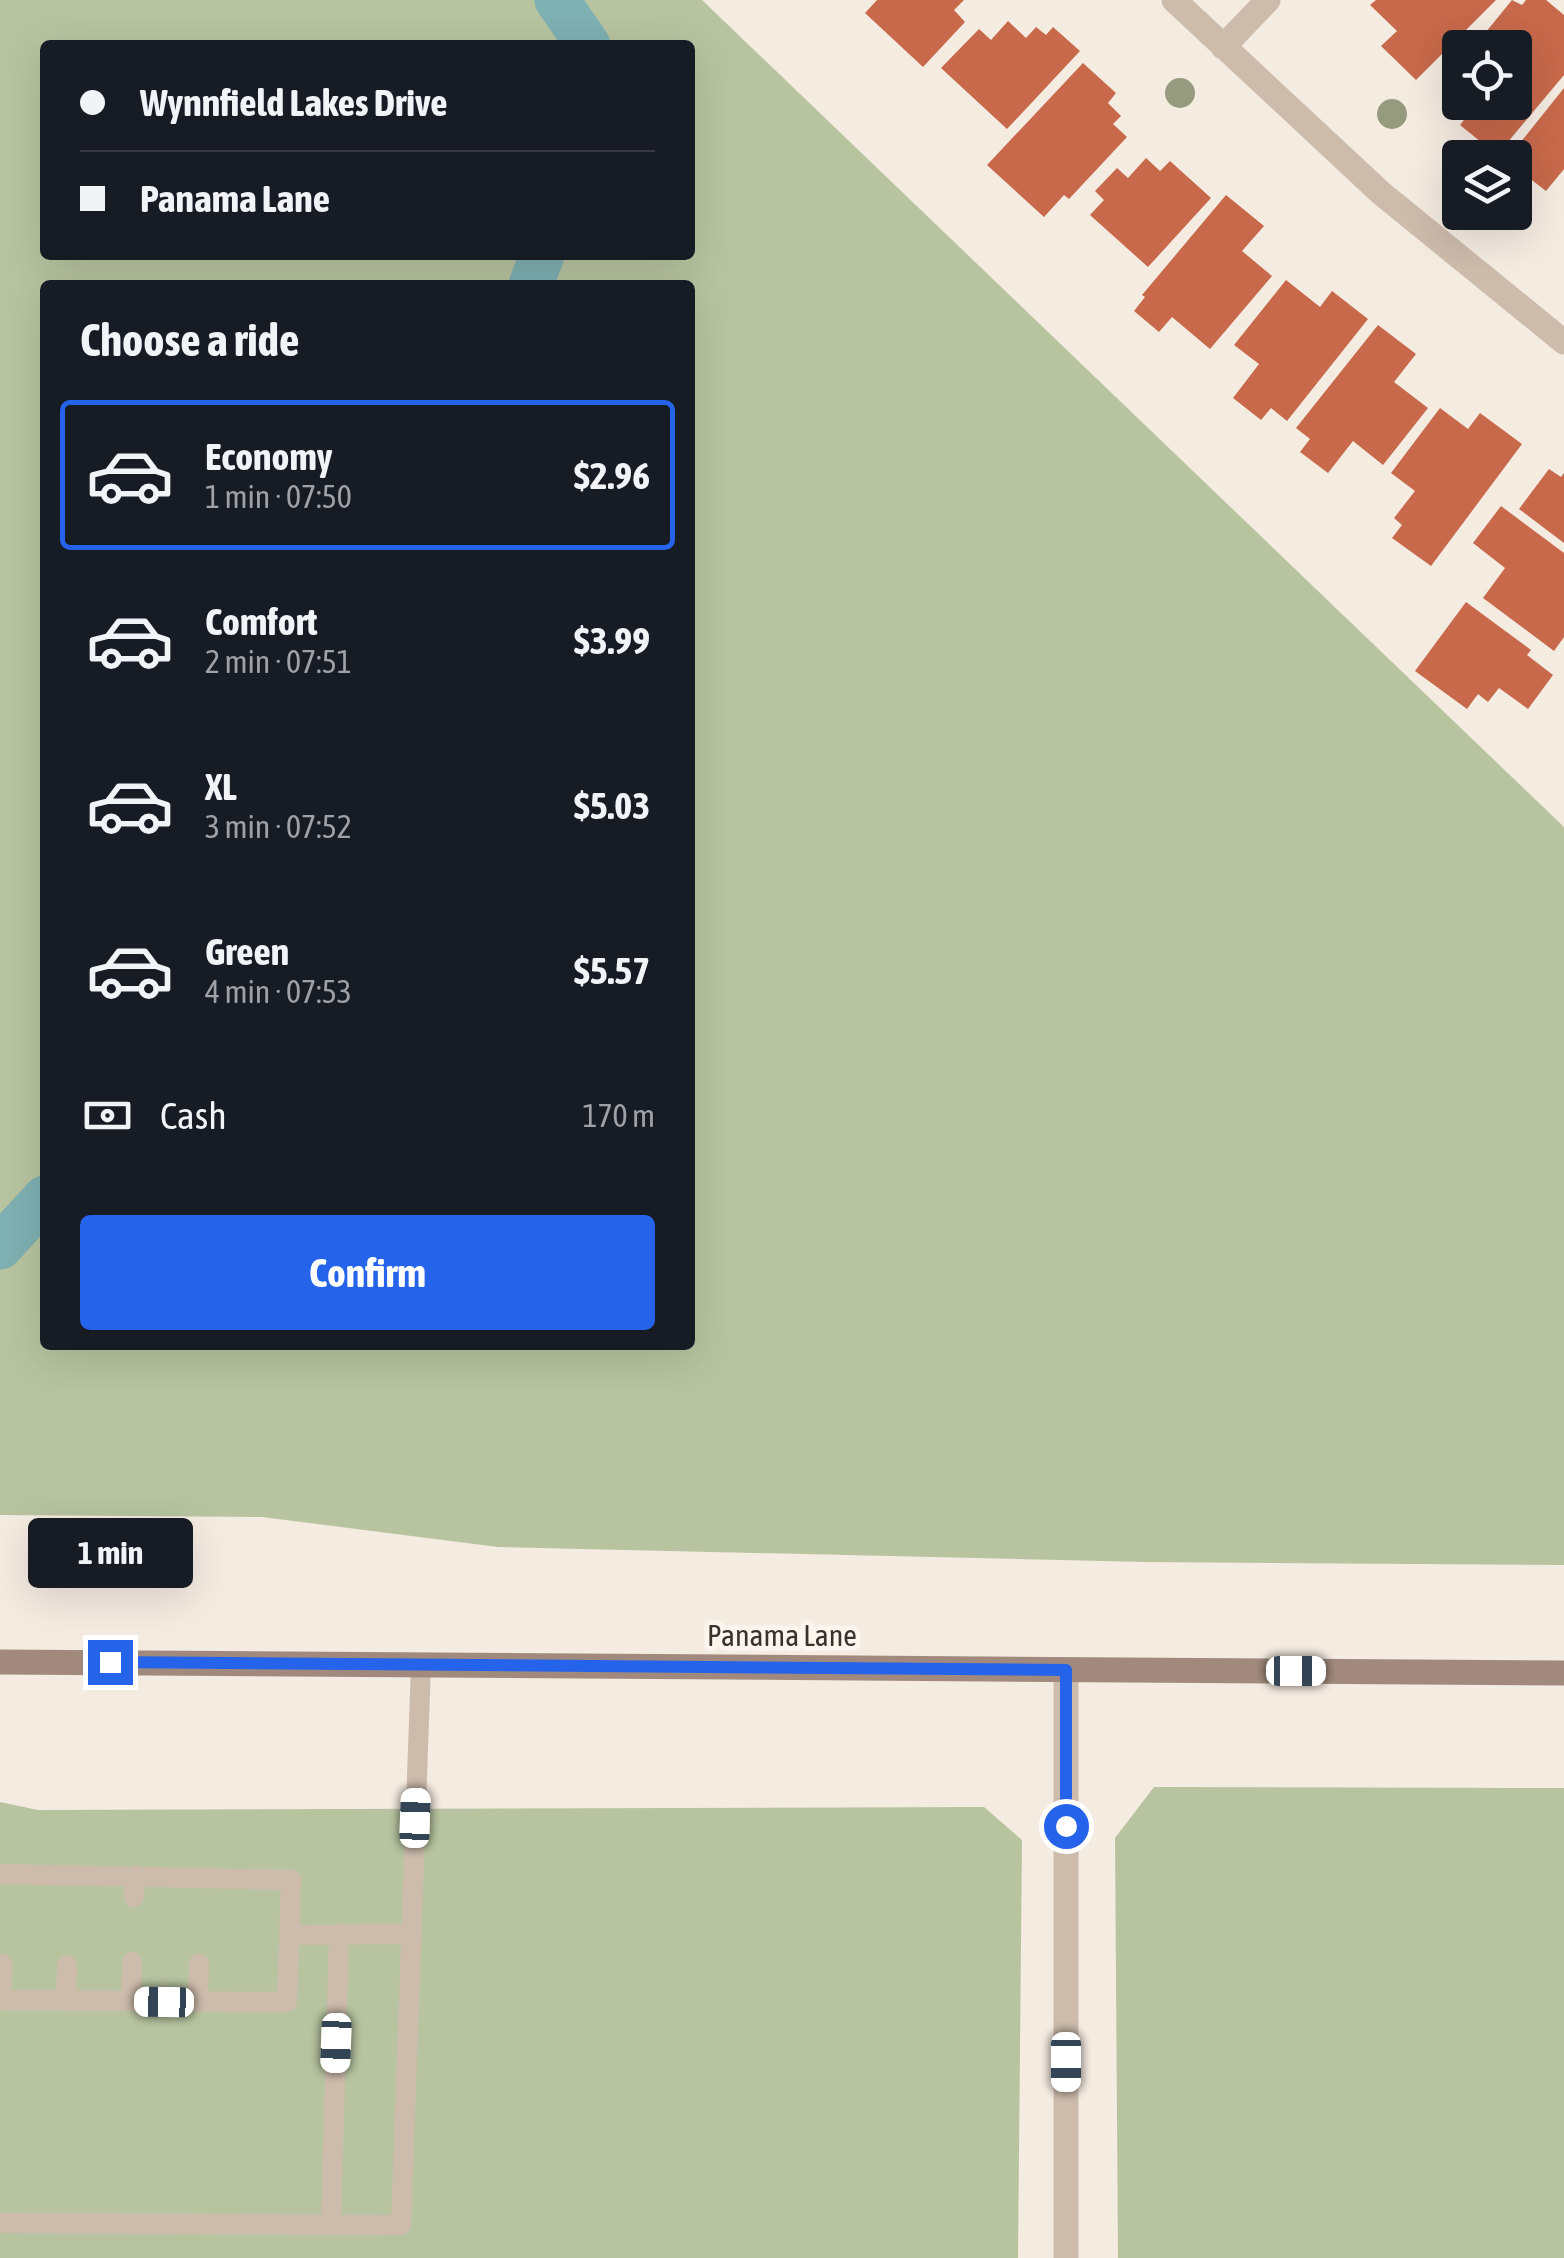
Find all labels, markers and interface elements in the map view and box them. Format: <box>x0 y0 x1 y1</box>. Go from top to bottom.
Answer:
map controls <box>1442 30 1532 230</box>
button: locate <box>1442 30 1532 120</box>
text: Wynnfield Lakes Drive <box>140 81 447 124</box>
button: layers <box>1442 140 1532 230</box>
text: Panama Lane <box>140 177 330 220</box>
text: Choose a ride <box>80 314 299 366</box>
icon: car <box>85 430 175 520</box>
text: Economy <box>205 435 332 478</box>
text: $2.96 <box>574 454 650 497</box>
text: 1 min · 07:50 <box>205 478 352 515</box>
icon: car <box>85 595 175 685</box>
text: Comfort <box>205 600 317 643</box>
text: $3.99 <box>574 619 650 662</box>
text: 2 min · 07:51 <box>205 643 352 680</box>
icon: car <box>85 760 175 850</box>
text: XL <box>205 765 237 808</box>
text: $5.03 <box>574 784 650 827</box>
text: 3 min · 07:52 <box>205 808 352 845</box>
icon: car <box>85 925 175 1015</box>
text: Green <box>205 930 289 973</box>
text: $5.57 <box>574 949 650 992</box>
text: 4 min · 07:53 <box>205 973 352 1010</box>
icon: cash <box>80 1088 135 1143</box>
text: Cash <box>160 1094 227 1137</box>
text: 170 m <box>582 1097 655 1134</box>
button: Confirm <box>80 1215 655 1330</box>
callout: 1 min <box>28 1517 192 1587</box>
text: 1 min <box>78 1534 143 1571</box>
street label: Panama Lane <box>707 1618 857 1652</box>
route end <box>88 1640 133 1685</box>
car <box>1266 1656 1326 1686</box>
car <box>399 1787 431 1849</box>
route start <box>1044 1804 1089 1849</box>
car <box>134 1986 194 2018</box>
car <box>320 2012 352 2074</box>
car <box>1051 2032 1081 2092</box>

